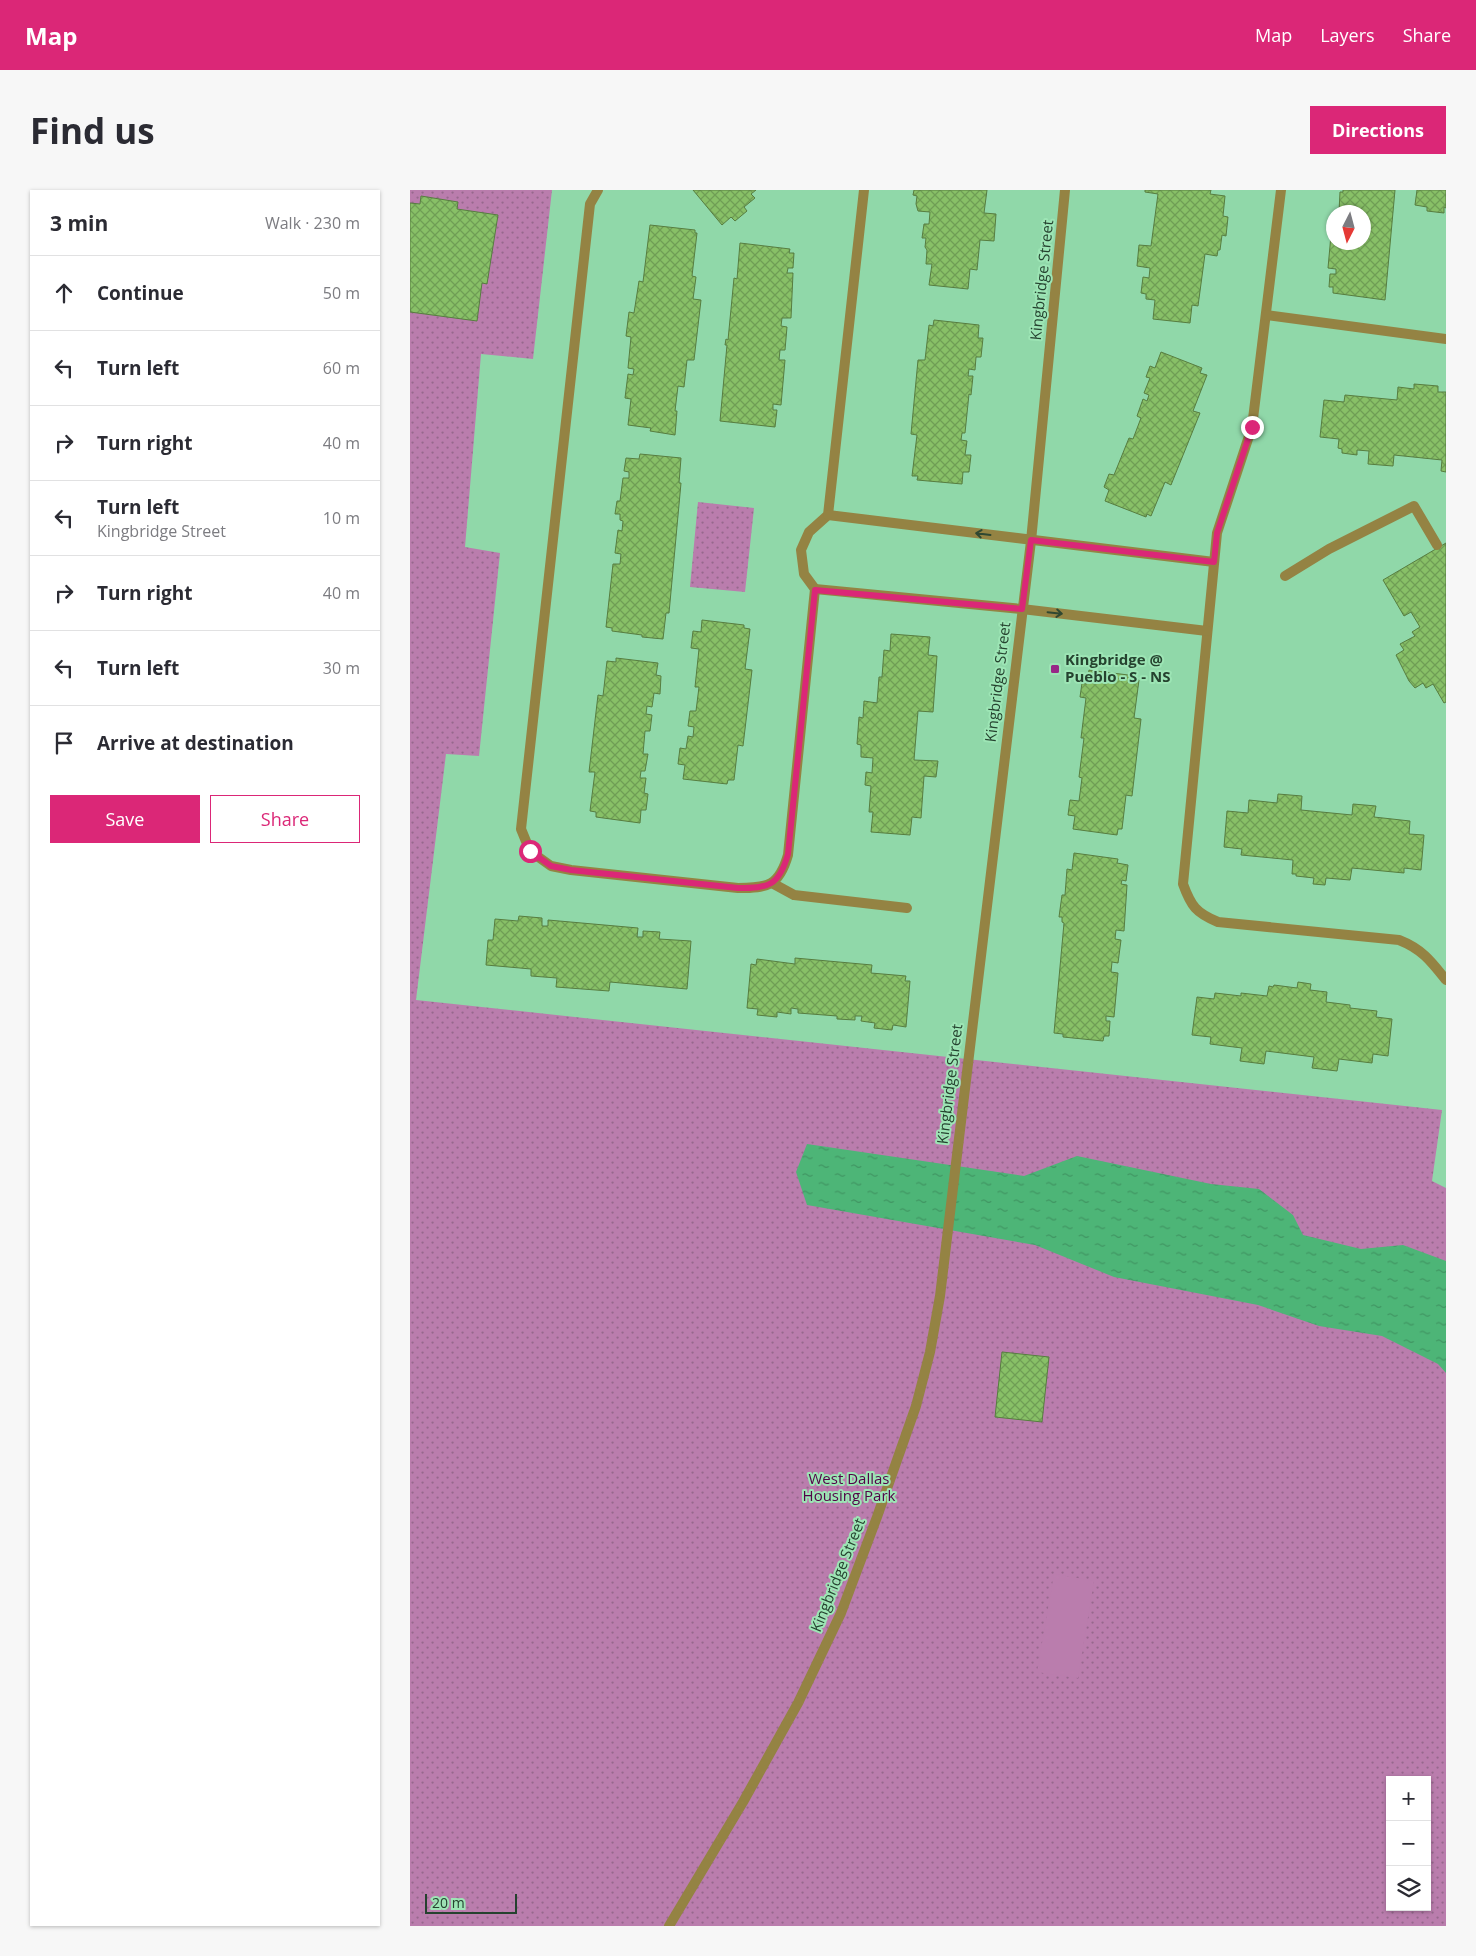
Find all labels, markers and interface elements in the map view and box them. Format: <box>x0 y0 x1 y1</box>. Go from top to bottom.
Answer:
text: Map <box>25 19 77 52</box>
text: Map <box>1255 23 1292 47</box>
text: Layers <box>1320 23 1375 47</box>
text: Share <box>1403 23 1451 47</box>
button: Directions <box>1310 106 1446 154</box>
text: Find us <box>30 107 155 154</box>
north arrow <box>1326 205 1371 250</box>
text: 3 min <box>50 209 108 237</box>
text: Walk · 230 m <box>265 212 360 234</box>
street label: Kingbridge Street <box>1025 219 1057 341</box>
icon: ahead <box>50 279 78 307</box>
text: Continue <box>97 280 184 306</box>
text: 50 m <box>323 282 360 304</box>
icon: left <box>50 354 78 382</box>
text: Turn left <box>97 355 179 381</box>
text: 60 m <box>323 357 360 379</box>
route end <box>1241 416 1264 439</box>
icon: right <box>50 429 78 457</box>
text: Turn right <box>97 430 192 456</box>
text: 40 m <box>323 432 360 454</box>
text: Turn left <box>97 494 179 520</box>
icon: left <box>50 504 78 532</box>
text: 10 m <box>323 507 360 529</box>
text: Kingbridge Street <box>97 520 226 542</box>
one-way arrow <box>975 529 991 539</box>
icon: right <box>50 579 78 607</box>
text: Turn right <box>97 580 192 606</box>
text: 40 m <box>323 582 360 604</box>
one-way arrow <box>1047 608 1063 618</box>
street label: Kingbridge Street <box>980 621 1014 743</box>
place label: Kingbridge @ Pueblo - S - NS <box>1065 649 1170 686</box>
icon: left <box>50 654 78 682</box>
text: Turn left <box>97 655 179 681</box>
text: 30 m <box>323 657 360 679</box>
marker: Kingbridge @ Pueblo - S - NS <box>1049 663 1061 675</box>
icon: arrive <box>50 729 78 757</box>
text: Arrive at destination <box>97 730 294 756</box>
button: Save <box>50 795 200 843</box>
button: Share <box>210 795 360 843</box>
route start <box>519 840 542 863</box>
street label: Kingbridge Street <box>932 1023 966 1145</box>
park label: West Dallas Housing Park <box>803 1468 896 1505</box>
street label: Kingbridge Street <box>805 1515 869 1634</box>
map controls <box>1386 1776 1431 1911</box>
button: + <box>1386 1776 1431 1821</box>
button: − <box>1386 1821 1431 1866</box>
button: layers <box>1386 1866 1431 1911</box>
scale bar <box>425 1891 518 1914</box>
text: 20 m <box>432 1893 465 1912</box>

